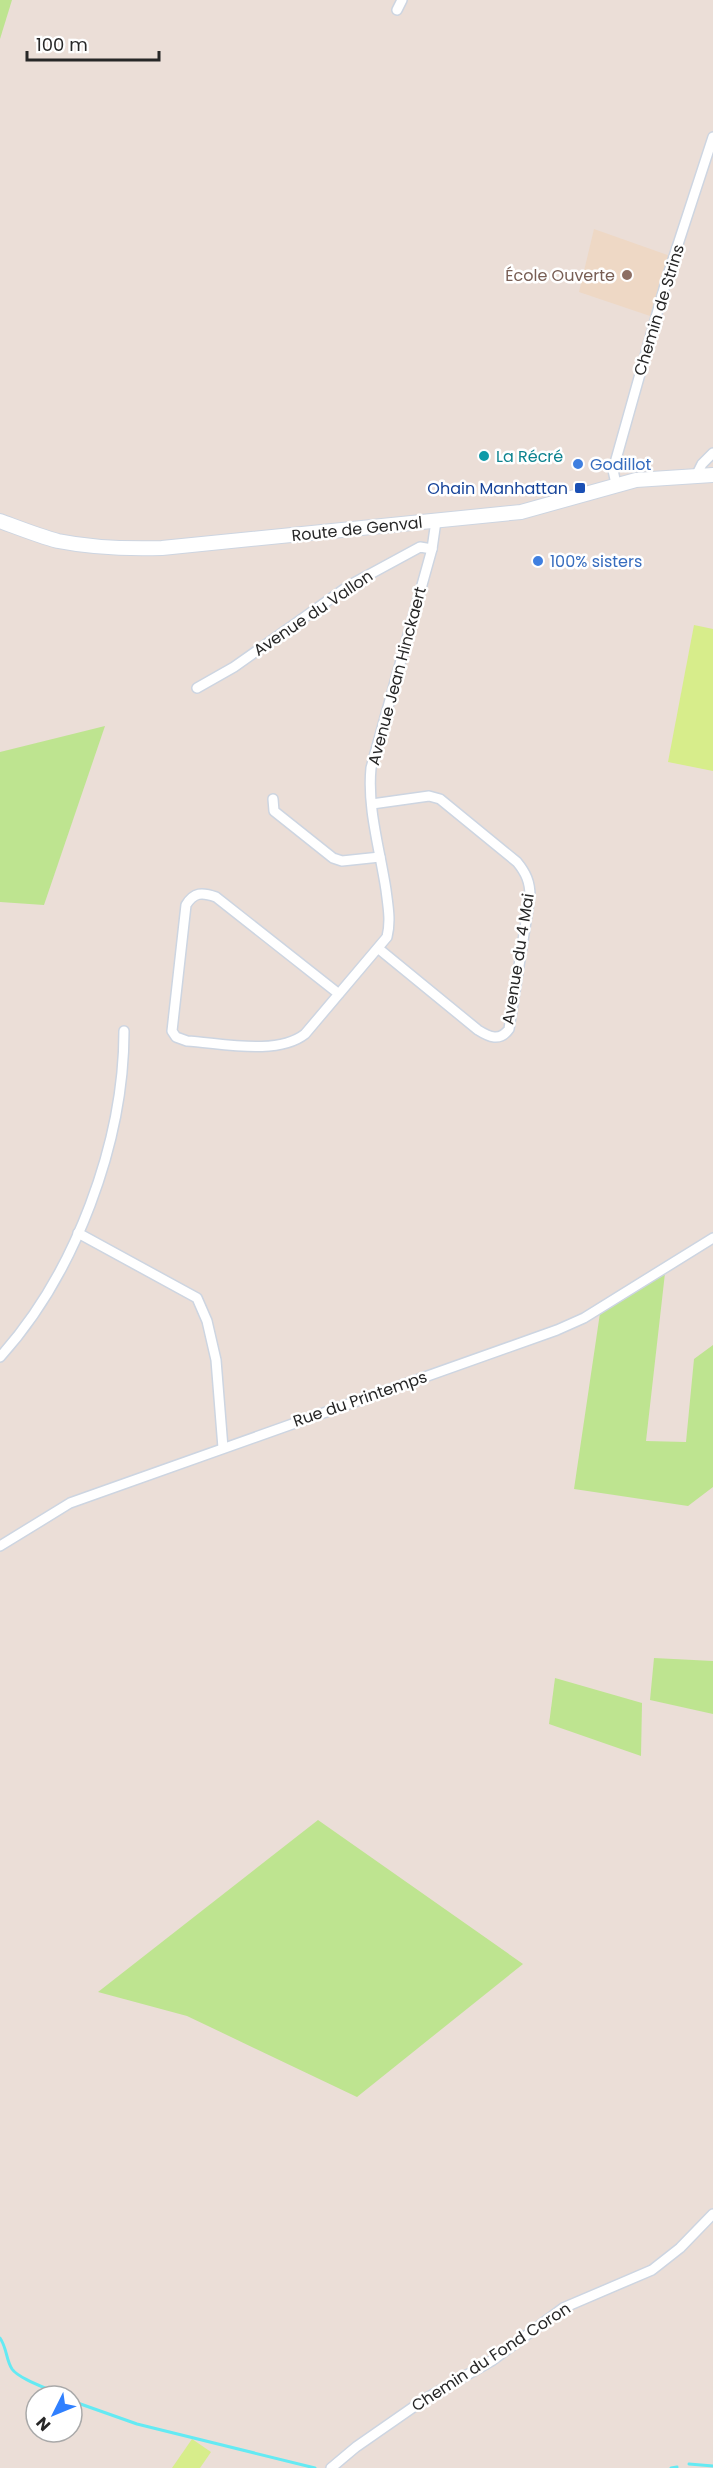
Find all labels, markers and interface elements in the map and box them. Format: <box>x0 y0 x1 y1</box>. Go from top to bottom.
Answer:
scale bar <box>27 24 159 62</box>
text: 100 m <box>36 32 88 57</box>
street label: Chemin de Strins <box>628 242 690 378</box>
place label: École Ouverte <box>505 264 615 287</box>
marker: École Ouverte <box>620 268 634 282</box>
place label: La Récré <box>496 445 563 468</box>
marker: La Récré <box>477 449 491 463</box>
place label: Godillot <box>590 453 652 476</box>
marker: Godillot <box>571 457 585 471</box>
place label: Ohain Manhattan <box>427 477 568 500</box>
marker: Ohain Manhattan <box>573 481 587 495</box>
street label: Route de Genval <box>290 511 424 547</box>
place label: 100% sisters <box>550 550 642 573</box>
marker: 100% sisters <box>531 554 545 568</box>
street label: Avenue du Vallon <box>249 564 377 662</box>
street label: Avenue Jean Hinckaert <box>362 584 432 768</box>
street label: Avenue du 4 Mai <box>496 892 540 1026</box>
street label: Rue du Printemps <box>290 1365 430 1433</box>
street label: Chemin du Fond Coron <box>407 2297 575 2417</box>
north arrow <box>24 2384 84 2444</box>
text: N <box>31 2412 56 2436</box>

